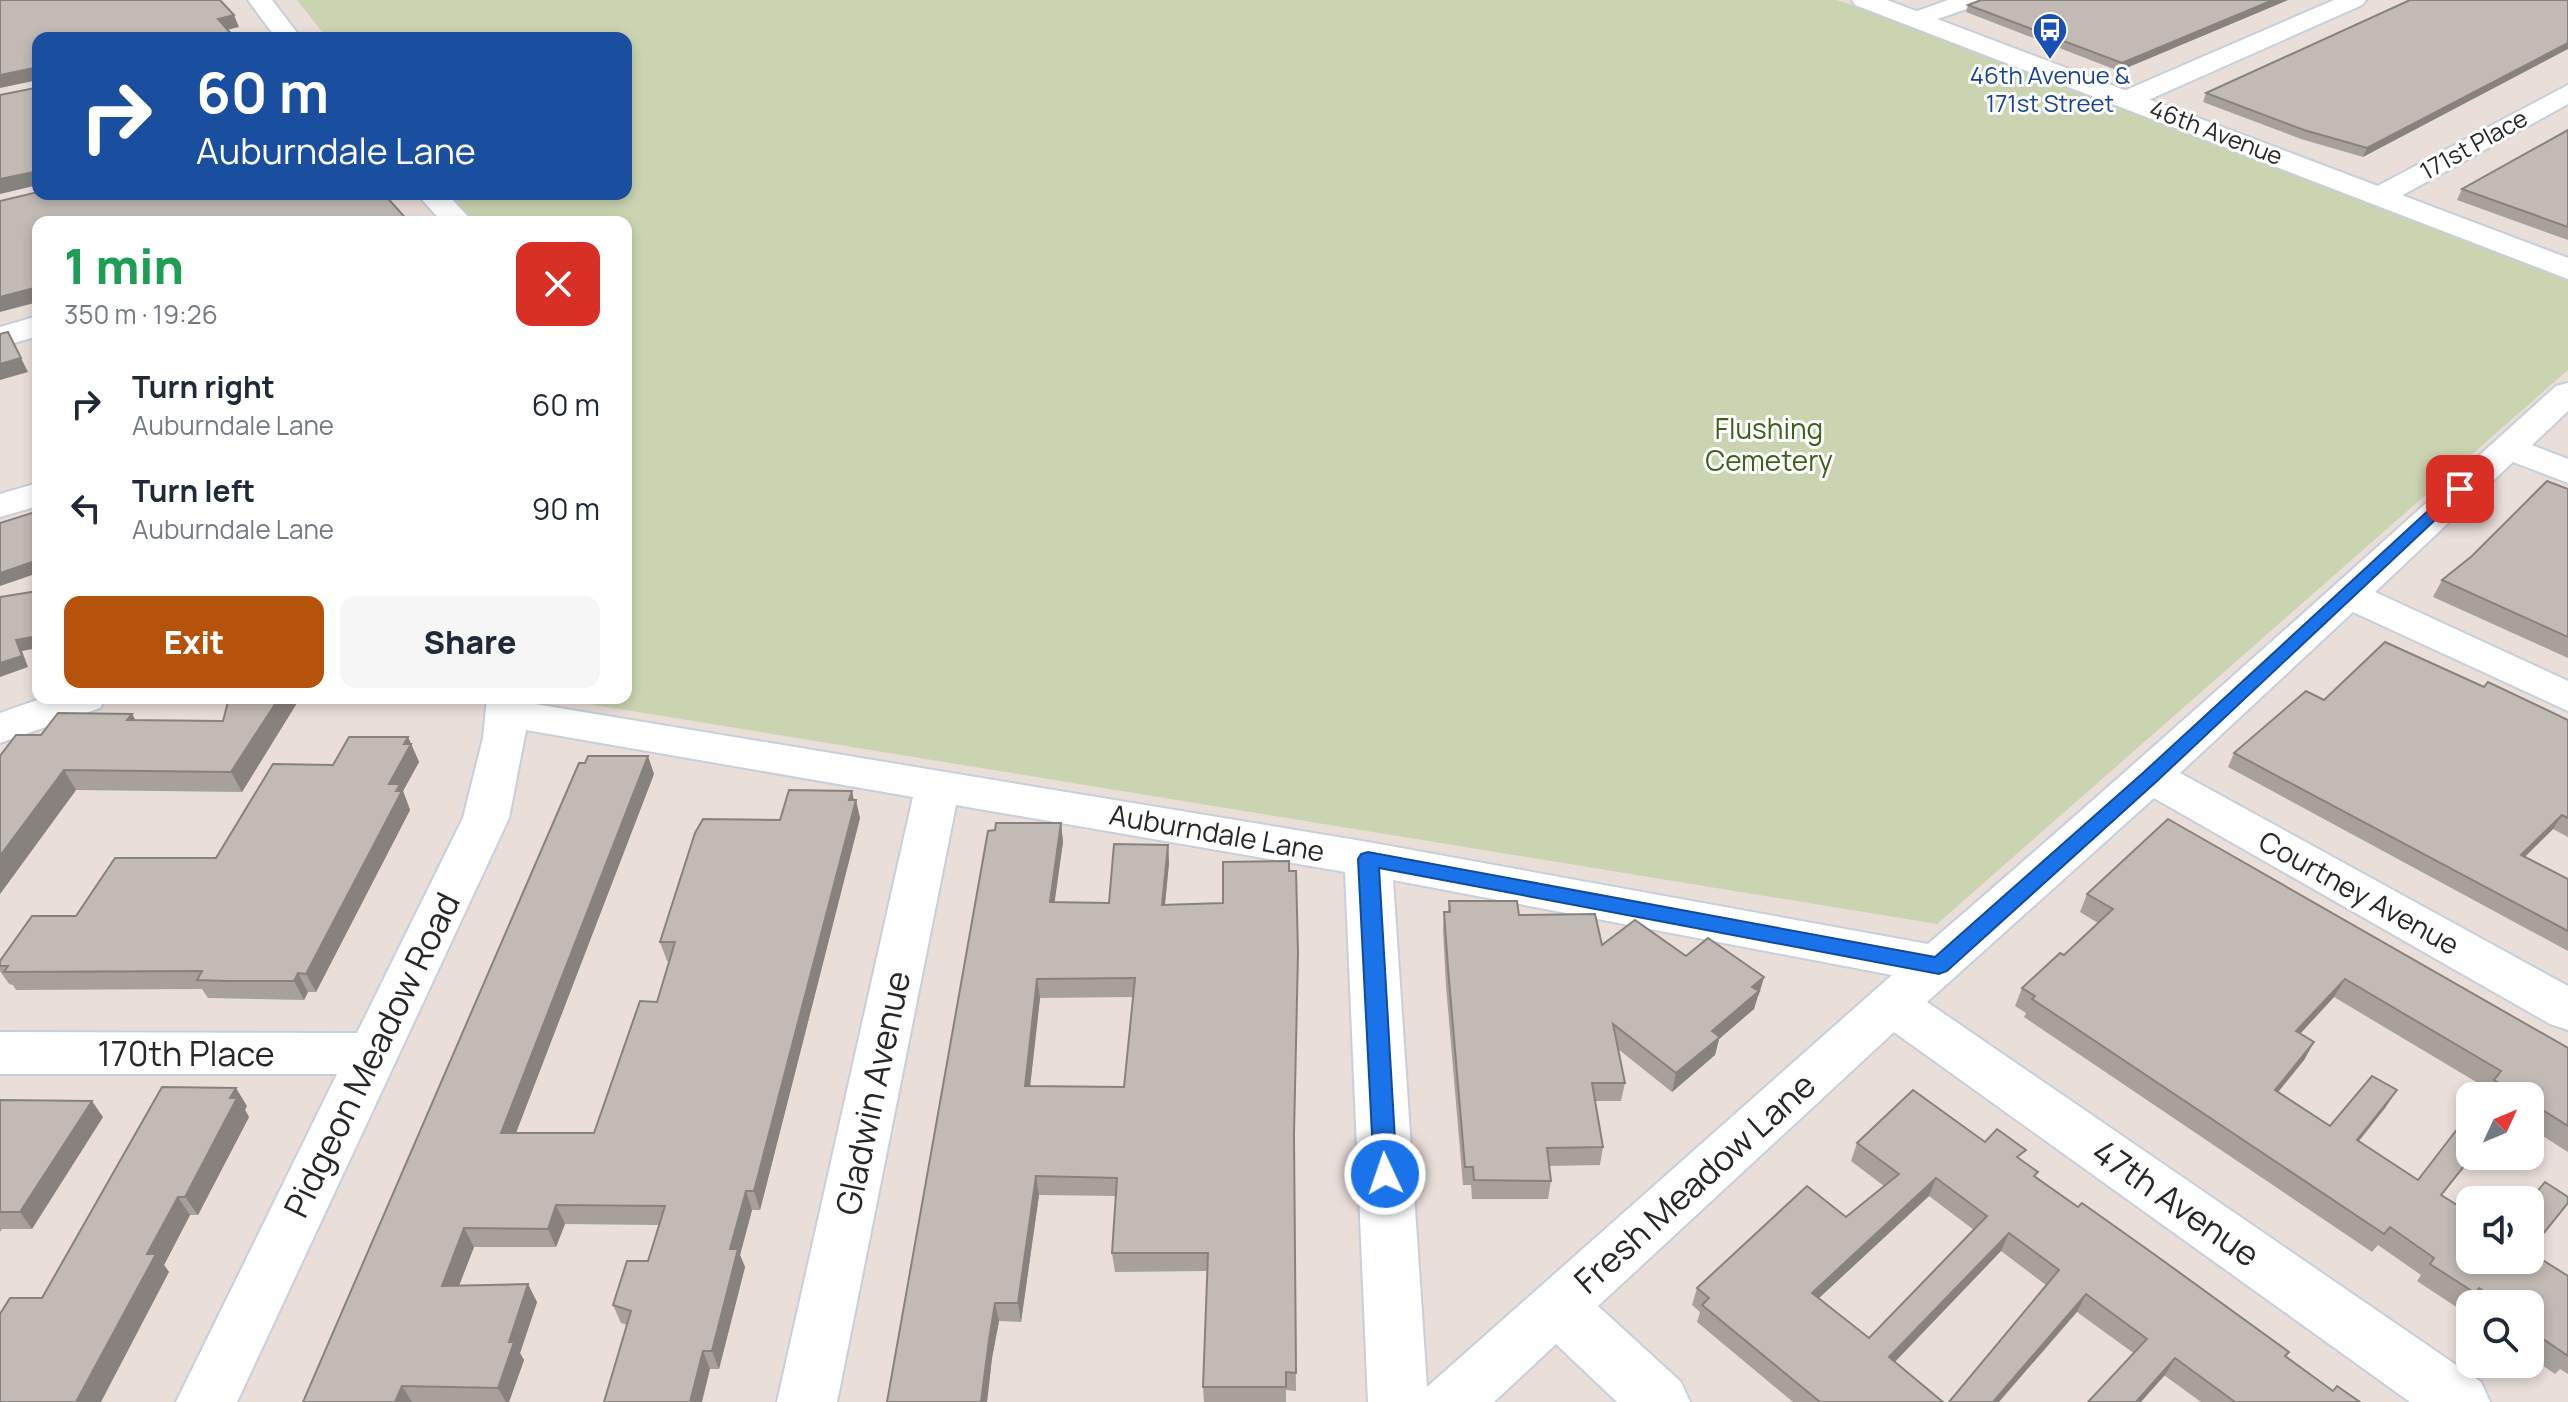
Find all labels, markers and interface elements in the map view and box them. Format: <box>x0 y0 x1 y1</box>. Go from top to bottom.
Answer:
bus stop icon: 46th Avenue & 171st Street <box>2031 11 2069 61</box>
text: 60 m <box>196 53 329 130</box>
place label: 46th Avenue & 171st Street <box>1970 58 2131 119</box>
icon: right <box>64 64 168 168</box>
street label: 46th Avenue <box>2145 91 2288 172</box>
street label: 171st Place <box>2414 101 2533 187</box>
text: Auburndale Lane <box>196 126 476 175</box>
text: 1 min <box>64 233 184 298</box>
button: close <box>516 242 600 326</box>
text: 350 m · 19:26 <box>64 296 218 332</box>
text: Turn right <box>132 366 275 407</box>
icon: right <box>64 382 108 426</box>
text: 60 m <box>532 384 600 425</box>
text: Auburndale Lane <box>132 407 334 443</box>
park label: Flushing Cemetery <box>1705 409 1833 479</box>
pin <box>2426 455 2494 523</box>
icon: arrive <box>2438 467 2482 511</box>
text: Turn left <box>132 470 255 511</box>
icon: left <box>64 486 108 530</box>
text: 90 m <box>532 488 600 529</box>
text: Auburndale Lane <box>132 511 334 547</box>
button: Exit <box>64 596 324 688</box>
button: Share <box>340 596 600 688</box>
street label: Auburndale Lane <box>1107 794 1328 870</box>
street label: Courtney Avenue <box>2253 821 2466 963</box>
street label: Pidgeon Meadow Road <box>272 885 470 1225</box>
street label: Gladwin Avenue <box>824 967 920 1219</box>
street label: 170th Place <box>97 1030 275 1076</box>
street label: Fresh Meadow Lane <box>1564 1062 1825 1303</box>
north arrow <box>2456 1082 2544 1170</box>
map controls <box>2456 1082 2544 1378</box>
street label: 47th Avenue <box>2084 1128 2269 1277</box>
position arrow <box>1343 1132 1427 1216</box>
button: sound <box>2456 1186 2544 1274</box>
button: search <box>2456 1290 2544 1378</box>

